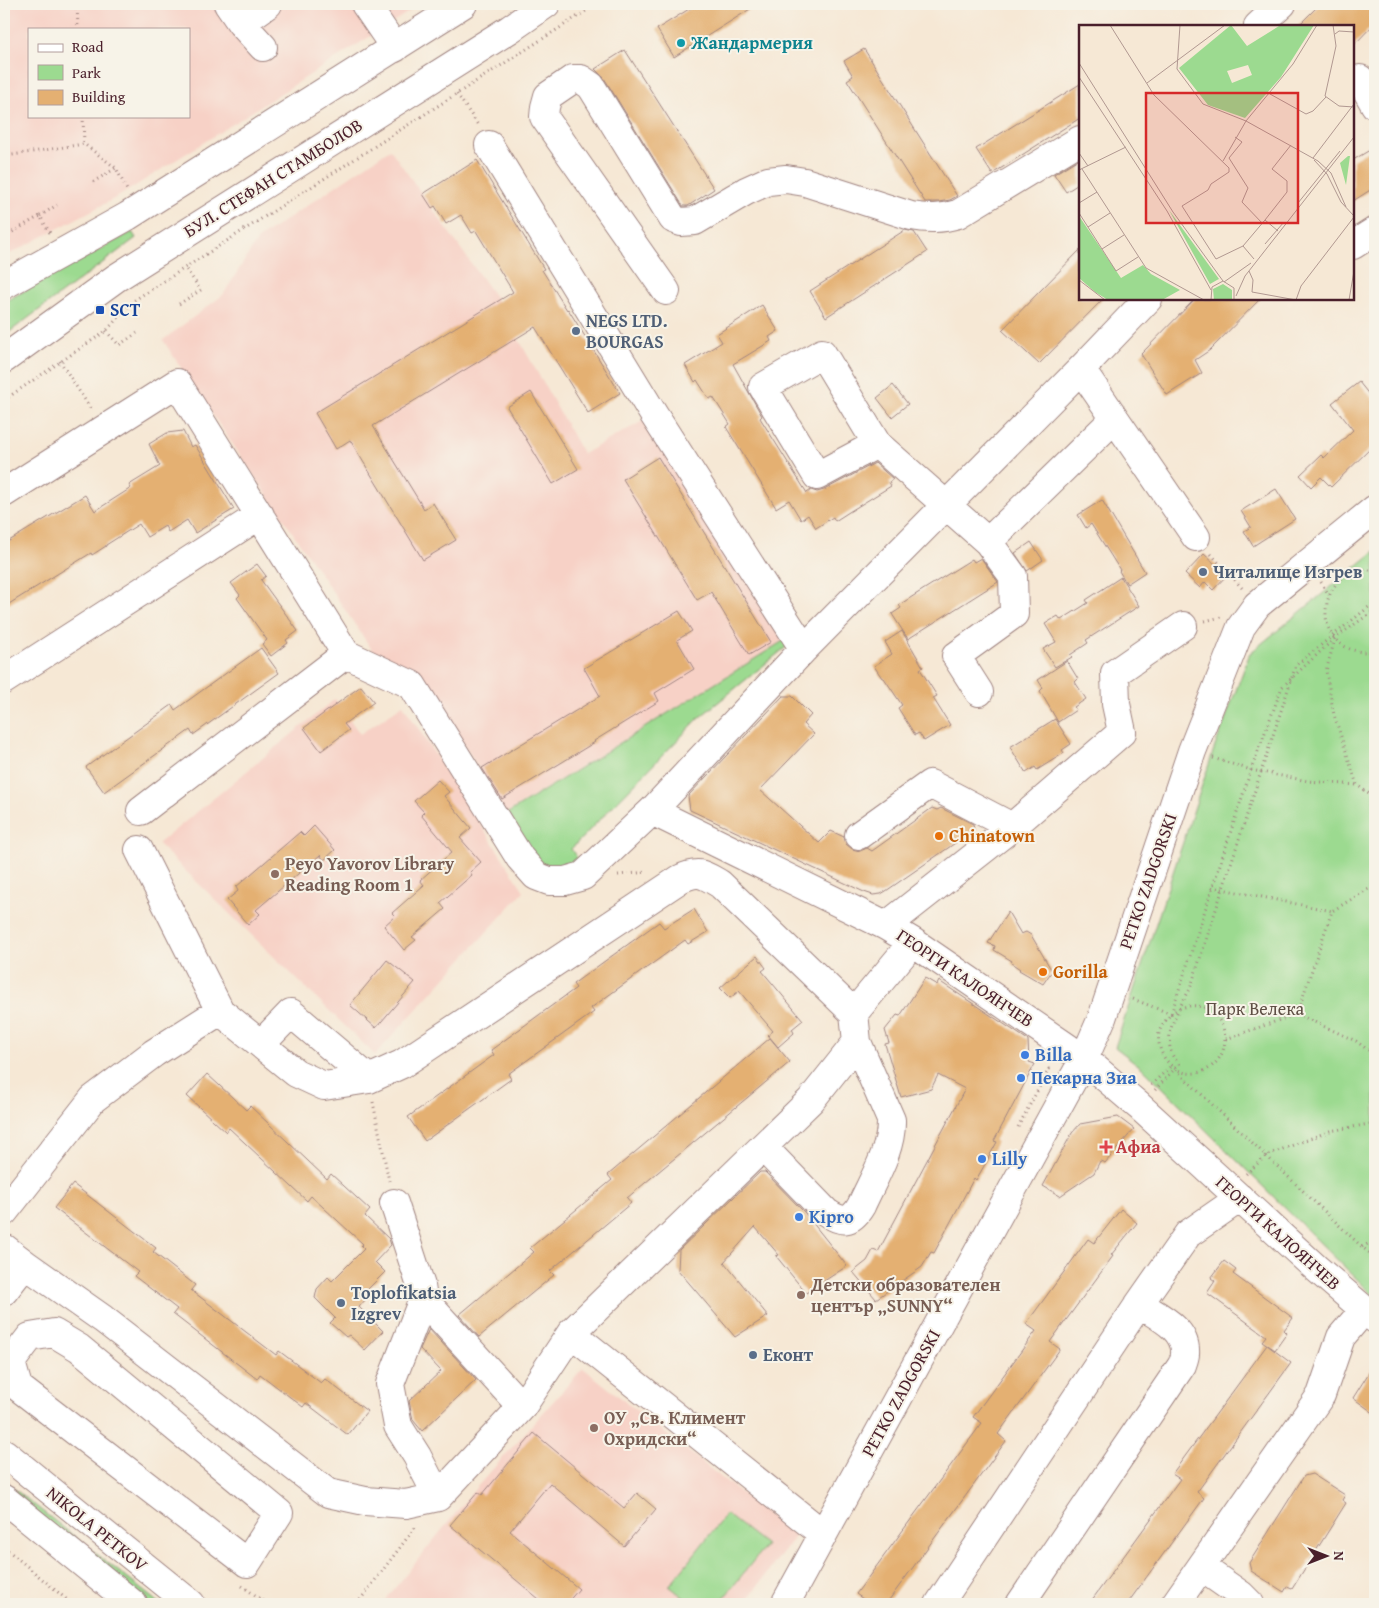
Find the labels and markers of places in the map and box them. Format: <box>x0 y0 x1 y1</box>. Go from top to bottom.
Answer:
place label: Жандармерия <box>690 29 813 56</box>
marker: Жандармерия <box>675 37 687 49</box>
place label: SCT <box>110 296 141 323</box>
marker: SCT <box>94 304 106 316</box>
place label: NEGS LTD. BOURGAS <box>586 307 668 355</box>
marker: NEGS LTD. BOURGAS <box>570 325 582 337</box>
place label: Читалище Изгрев <box>1213 558 1362 585</box>
marker: Читалище Изгрев <box>1197 566 1209 578</box>
place label: Chinatown <box>949 822 1035 849</box>
marker: Chinatown <box>933 830 945 842</box>
place label: Peyo Yavorov Library Reading Room 1 <box>285 850 455 898</box>
marker: Peyo Yavorov Library Reading Room 1 <box>269 868 281 880</box>
place label: Gorilla <box>1053 958 1109 985</box>
marker: Gorilla <box>1037 966 1049 978</box>
place label: Billa <box>1035 1041 1073 1068</box>
marker: Billa <box>1019 1049 1031 1061</box>
place label: Пекарна Зиа <box>1031 1064 1137 1091</box>
marker: Пекарна Зиа <box>1015 1072 1027 1084</box>
place label: Афиа <box>1116 1133 1161 1160</box>
marker: Афиа <box>1100 1141 1112 1153</box>
place label: Lilly <box>992 1145 1028 1172</box>
marker: Lilly <box>976 1153 988 1165</box>
place label: Kipro <box>809 1203 854 1230</box>
marker: Kipro <box>793 1211 805 1223</box>
place label: Детски образователен център „SUNNY“ <box>810 1271 1000 1319</box>
place label: Toplofikatsia Izgrev <box>351 1279 457 1327</box>
marker: Детски образователен център „SUNNY“ <box>795 1289 807 1301</box>
marker: Toplofikatsia Izgrev <box>335 1297 347 1309</box>
place label: Еконт <box>763 1341 814 1368</box>
marker: Еконт <box>747 1349 759 1361</box>
place label: ОУ „Св. Климент Охридски“ <box>604 1404 746 1452</box>
marker: ОУ „Св. Климент Охридски“ <box>588 1422 600 1434</box>

